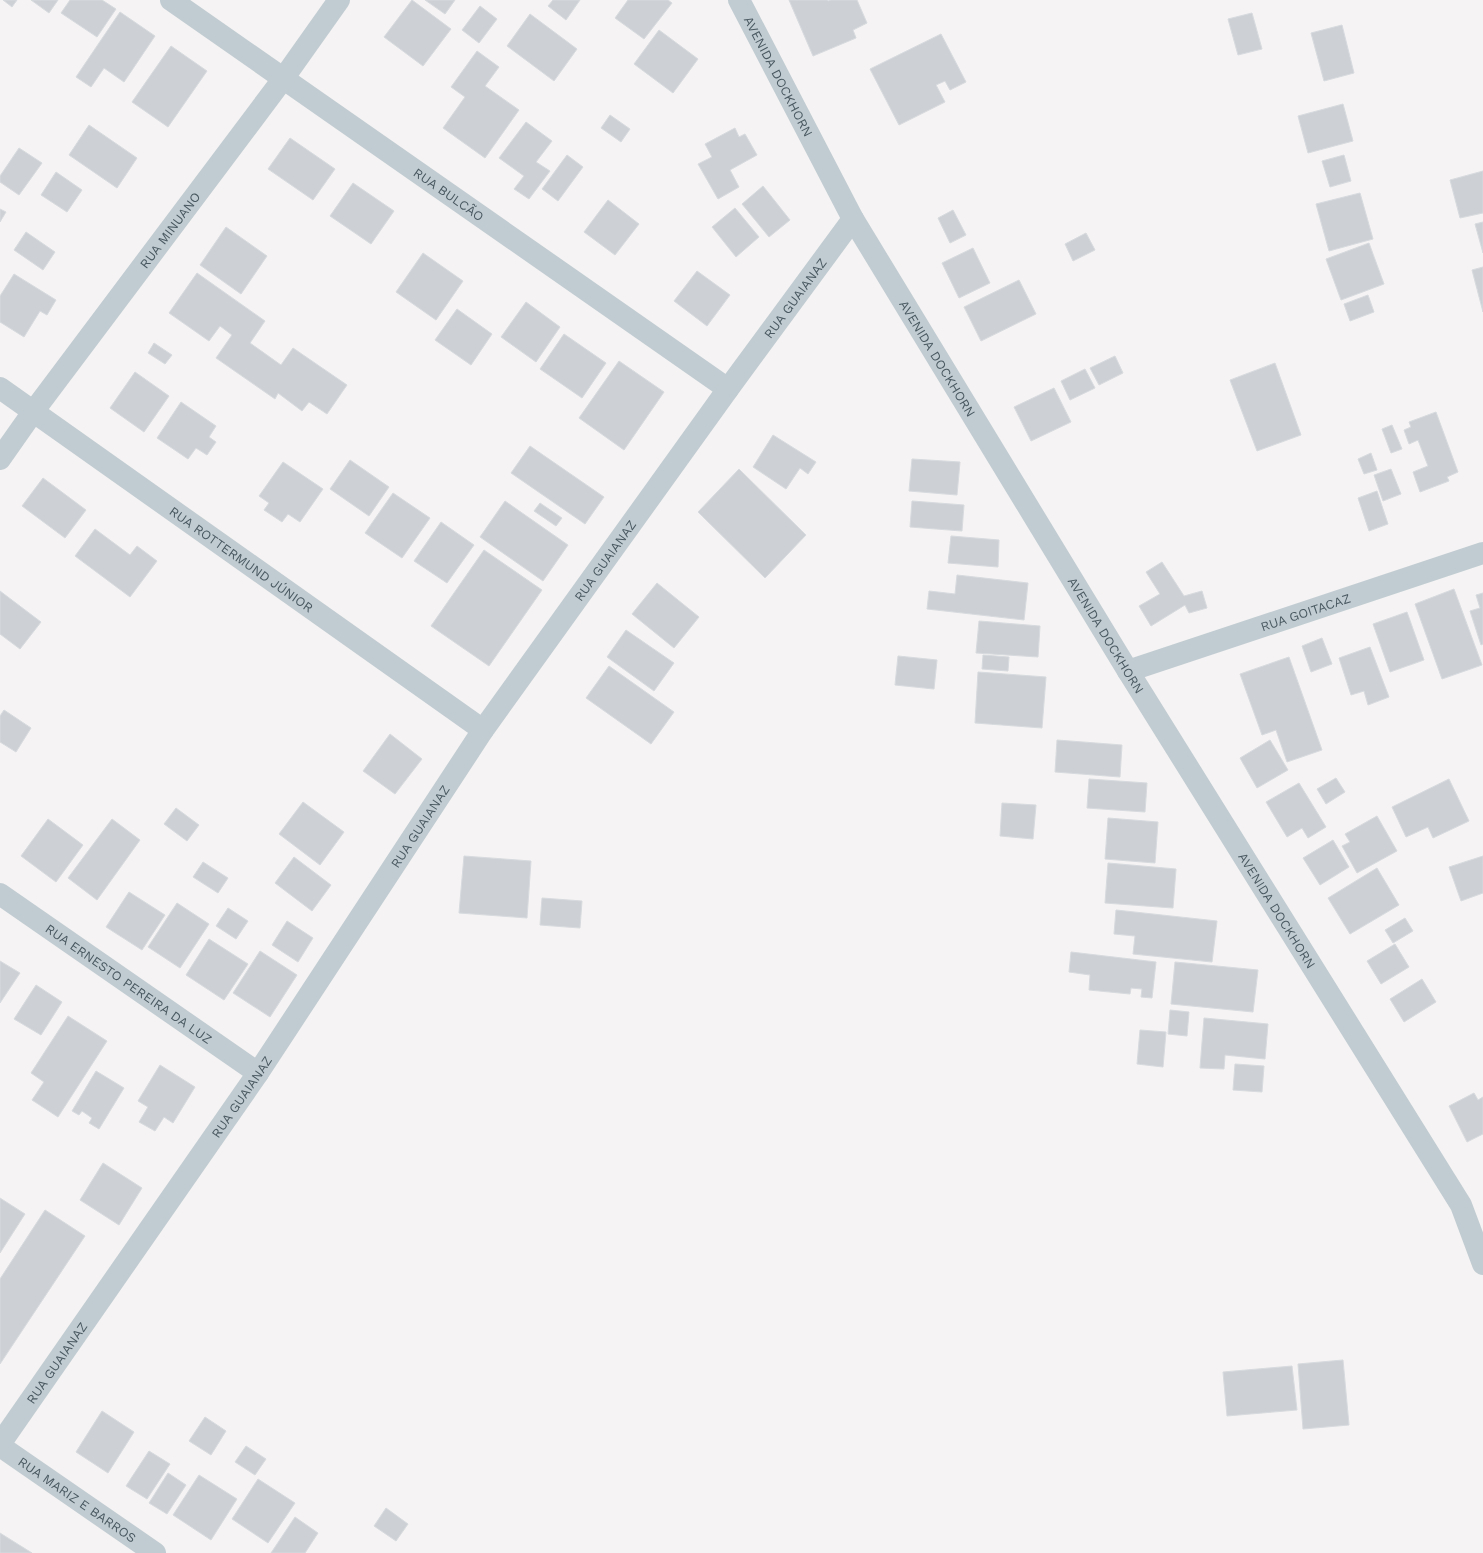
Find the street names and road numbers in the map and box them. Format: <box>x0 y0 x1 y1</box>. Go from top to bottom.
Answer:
street label: AVENIDA DOCKHORN <box>741 14 816 139</box>
street label: RUA BULCÃO <box>411 164 487 224</box>
street label: RUA MINUANO <box>136 189 203 271</box>
street label: RUA GUAIANAZ <box>761 255 829 341</box>
street label: AVENIDA DOCKHORN <box>897 297 979 419</box>
street label: RUA ROTTERMUND JÚNIOR <box>167 503 317 615</box>
street label: RUA GUAIANAZ <box>571 517 639 604</box>
street label: AVENIDA DOCKHORN <box>1065 574 1147 696</box>
street label: RUA GOITACAZ <box>1259 590 1352 634</box>
street label: RUA GUAIANAZ <box>387 782 452 870</box>
street label: AVENIDA DOCKHORN <box>1236 850 1319 971</box>
street label: RUA ERNESTO PEREIRA DA LUZ <box>43 921 215 1046</box>
street label: RUA GUAIANAZ <box>208 1053 275 1140</box>
street label: RUA GUAIANAZ <box>23 1319 90 1406</box>
street label: RUA MARIZ E BARROS <box>16 1453 139 1545</box>

